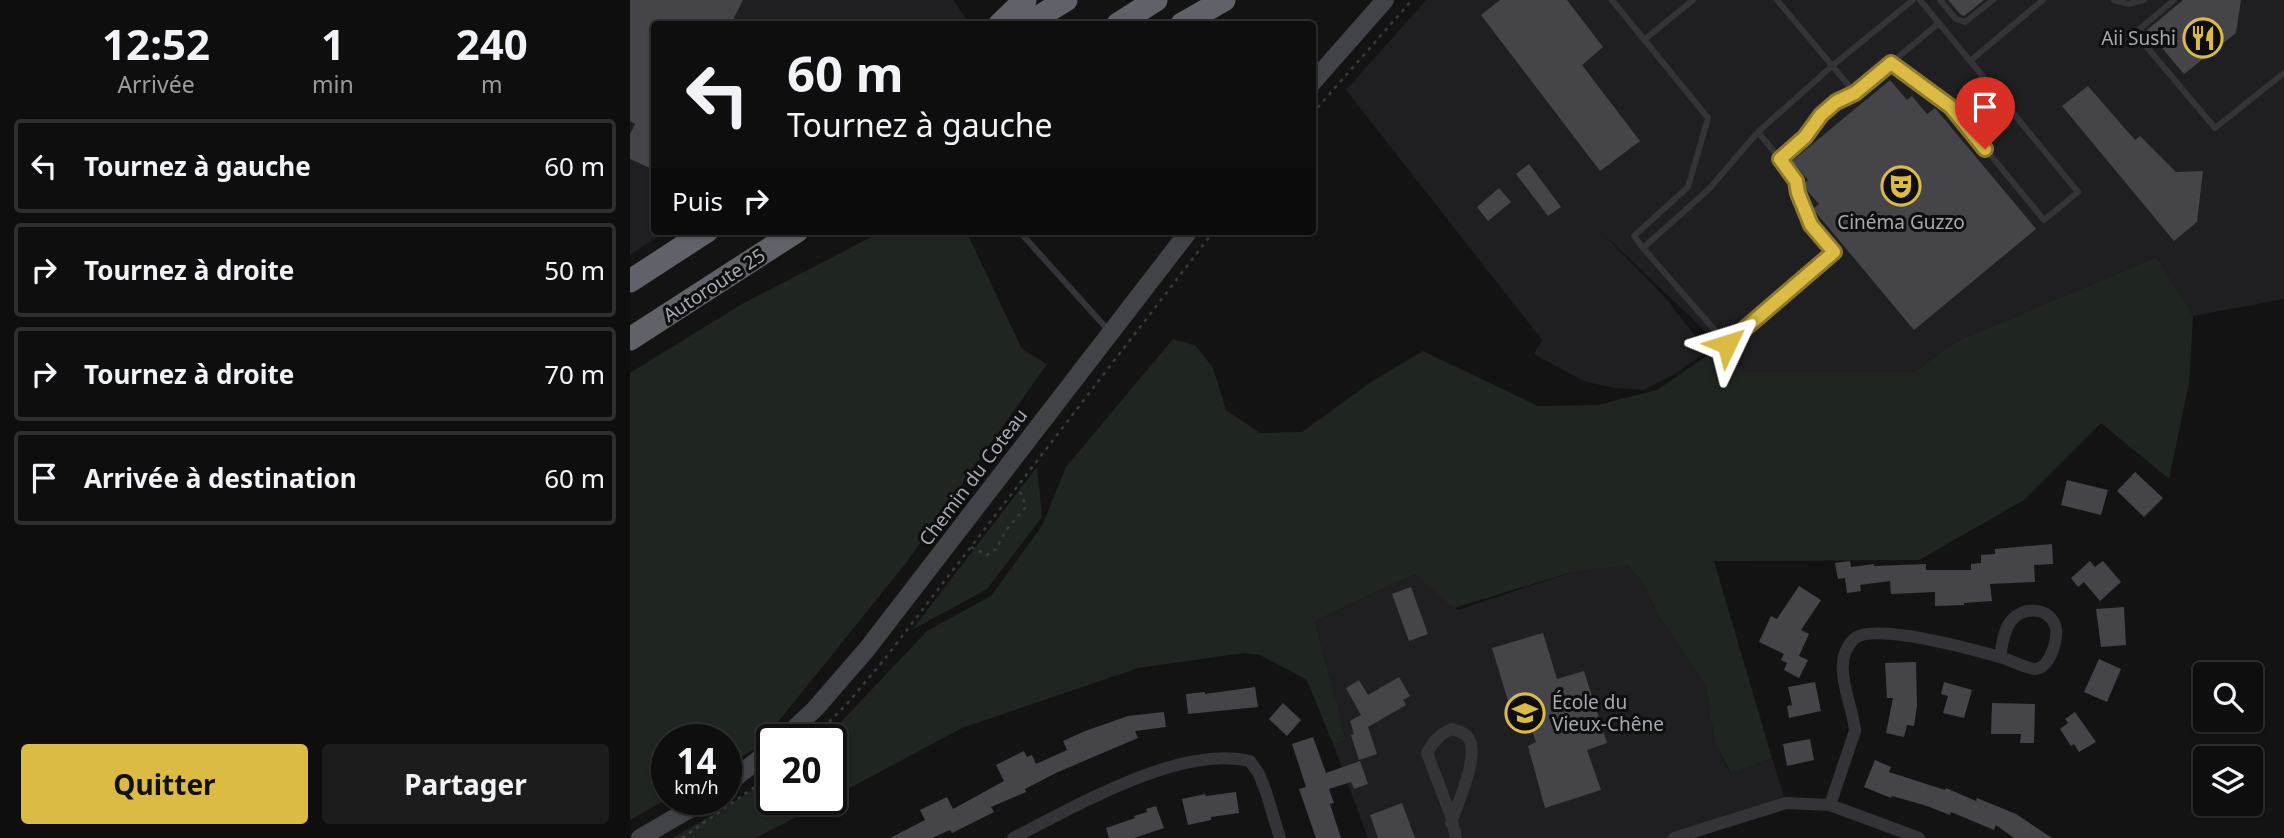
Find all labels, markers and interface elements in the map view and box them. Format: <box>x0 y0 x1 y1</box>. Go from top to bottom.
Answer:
text: 12:52 <box>102 15 210 72</box>
text: 1 <box>321 15 345 72</box>
text: 240 <box>456 15 528 72</box>
restaurant icon: Aii Sushi <box>2182 17 2224 59</box>
place label: Aii Sushi <box>2101 25 2176 51</box>
text: 60 m <box>787 40 904 106</box>
icon: left <box>672 49 763 140</box>
text: Arrivée <box>117 68 195 100</box>
text: min <box>312 68 354 100</box>
text: m <box>481 68 503 100</box>
pin <box>1955 77 2015 149</box>
icon: arrive <box>1966 88 2004 126</box>
text: Tournez à gauche <box>787 103 1053 146</box>
icon: left <box>25 147 63 185</box>
text: Tournez à gauche <box>84 148 311 184</box>
text: 60 m <box>544 148 605 184</box>
theatre icon: Cinéma Guzzo <box>1880 165 1922 207</box>
icon: right <box>737 182 775 220</box>
text: Puis <box>672 183 723 219</box>
place label: Cinéma Guzzo <box>1837 209 1965 235</box>
street label: Autoroute 25 <box>658 242 770 328</box>
icon: right <box>25 251 63 289</box>
text: Tournez à droite <box>84 252 294 288</box>
text: 50 m <box>544 252 605 288</box>
position arrow <box>1690 307 1764 381</box>
icon: right <box>25 355 63 393</box>
text: Tournez à droite <box>84 356 294 392</box>
text: 70 m <box>544 356 605 392</box>
street label: Chemin du Coteau <box>913 403 1033 551</box>
icon: arrive <box>25 459 63 497</box>
text: Arrivée à destination <box>84 460 357 496</box>
text: 60 m <box>544 460 605 496</box>
map controls <box>2193 662 2263 816</box>
button: search <box>2193 662 2263 732</box>
place label: École du Vieux-Chêne <box>1552 689 1664 737</box>
school or university icon: École du Vieux-Chêne <box>1504 692 1546 734</box>
speed limit sign: 20 <box>756 724 847 815</box>
text: 14 <box>676 737 717 784</box>
button: Quitter <box>21 744 308 824</box>
button: Partager <box>322 744 609 824</box>
button: layers <box>2193 746 2263 816</box>
text: km/h <box>674 775 719 799</box>

